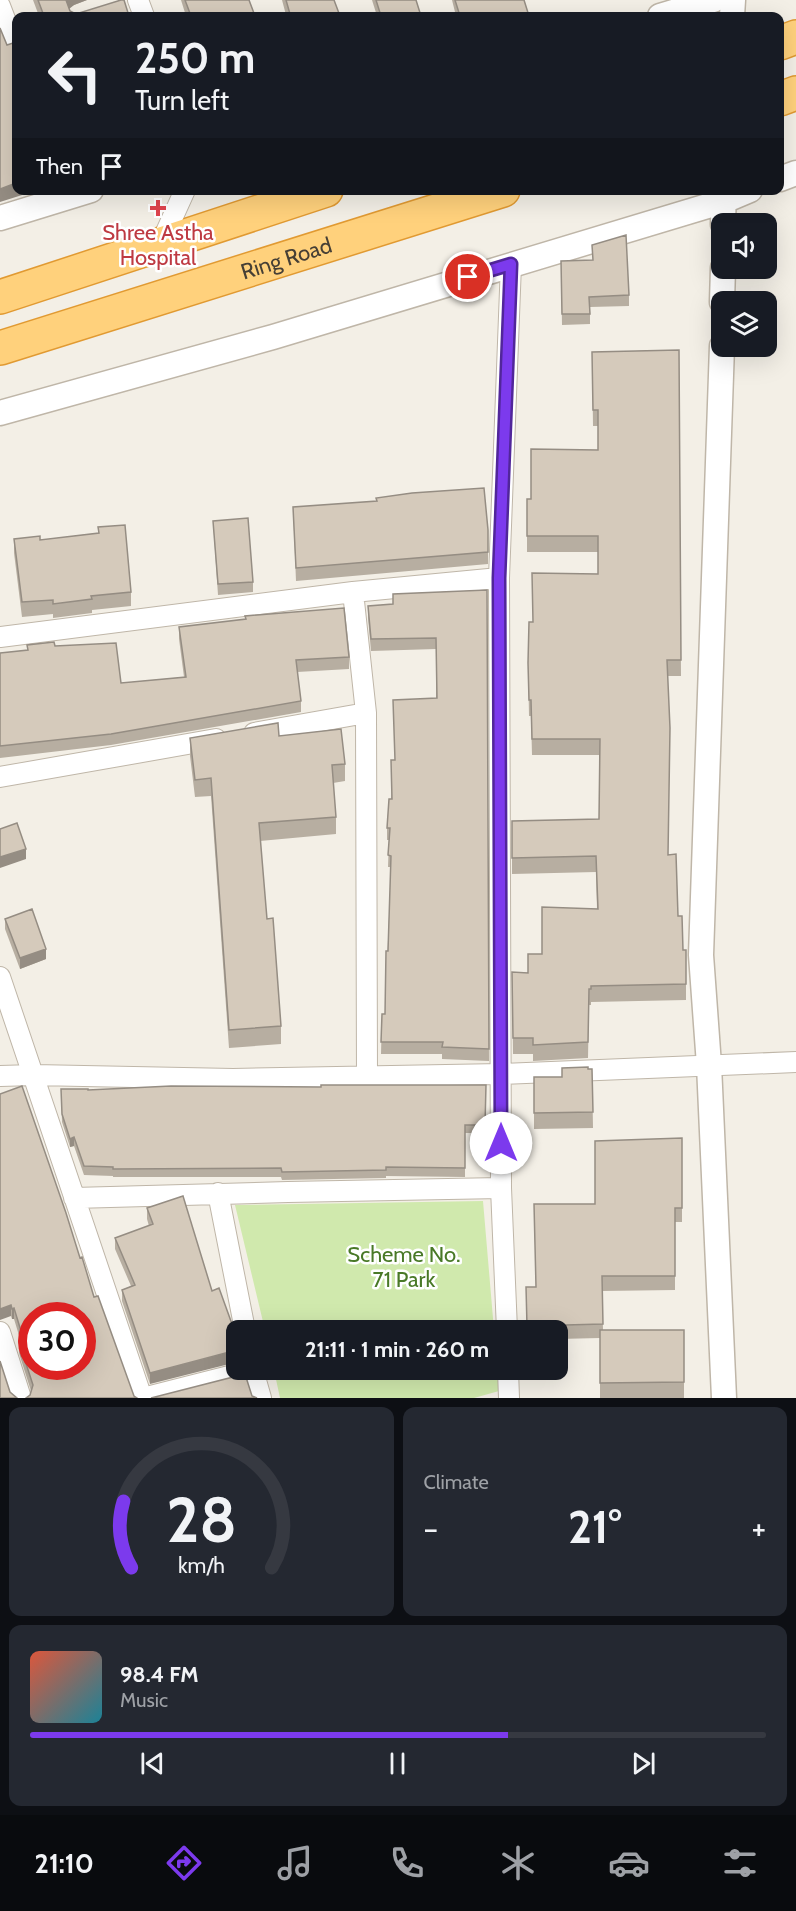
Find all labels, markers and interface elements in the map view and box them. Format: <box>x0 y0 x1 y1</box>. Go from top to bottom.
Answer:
text: 250 m <box>135 32 255 84</box>
icon: left <box>36 36 114 114</box>
text: Turn left <box>135 84 229 117</box>
icon: arrive <box>95 150 128 183</box>
text: Then <box>36 153 83 180</box>
marker: Shree Astha Hospital <box>149 199 167 217</box>
map controls <box>711 213 777 357</box>
button: sound <box>711 213 777 279</box>
place label: Shree Astha Hospital <box>102 219 214 271</box>
street label: Ring Road <box>238 232 335 286</box>
pin <box>442 251 493 302</box>
icon: arrive <box>451 260 484 293</box>
button: layers <box>711 291 777 357</box>
position arrow <box>469 1111 533 1175</box>
park label: Scheme No. 71 Park <box>347 1241 461 1293</box>
speed limit sign: 30 <box>18 1302 96 1380</box>
text: 21:11 · 1 min · 260 m <box>305 1336 489 1363</box>
text: Climate <box>424 1470 489 1494</box>
text: 28 <box>166 1482 237 1558</box>
text: 21° <box>568 1500 621 1554</box>
text: − <box>424 1508 438 1548</box>
text: + <box>751 1508 766 1548</box>
text: km/h <box>178 1553 225 1579</box>
text: 98.4 FM <box>120 1661 199 1688</box>
text: Music <box>120 1688 168 1712</box>
icon: previous <box>136 1747 169 1780</box>
icon: pause <box>381 1747 414 1780</box>
icon: next <box>627 1747 660 1780</box>
icon: directions <box>163 1842 205 1884</box>
icon: music <box>274 1842 316 1884</box>
icon: phone <box>386 1842 428 1884</box>
icon: climate <box>497 1842 539 1884</box>
icon: car <box>608 1842 650 1884</box>
icon: filters <box>719 1842 761 1884</box>
text: 21:10 <box>35 1847 94 1880</box>

